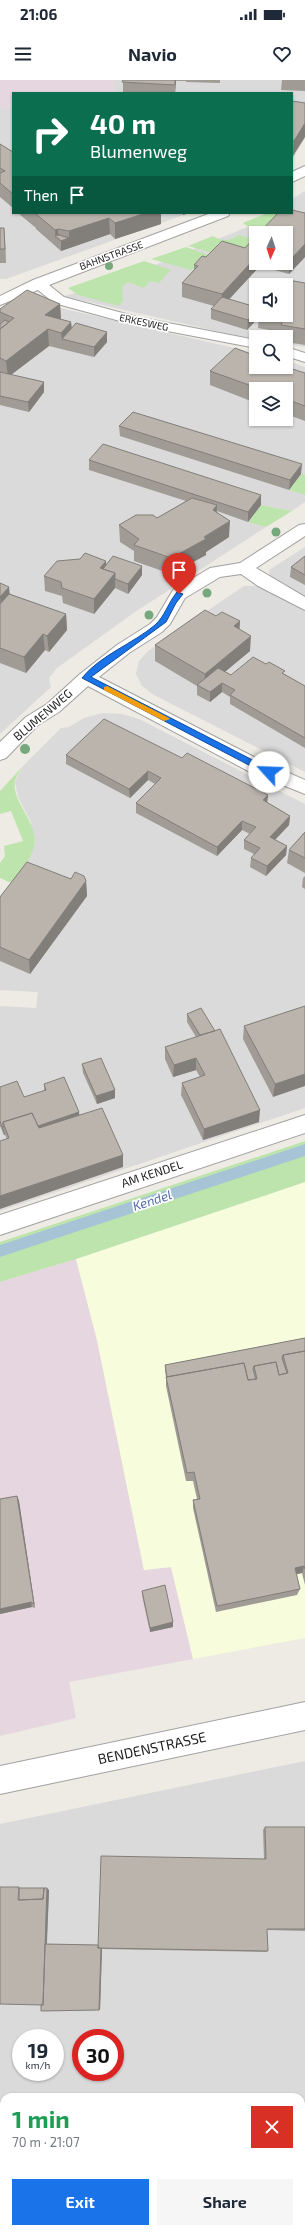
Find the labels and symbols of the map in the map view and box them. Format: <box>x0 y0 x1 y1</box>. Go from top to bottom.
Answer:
north arrow <box>249 226 293 270</box>
street label: BAHNSTRASSE <box>78 238 145 272</box>
street label: ERKESWEG <box>118 311 170 333</box>
pin <box>162 553 196 594</box>
street label: BLUMENWEG <box>10 686 75 743</box>
position arrow <box>248 751 290 793</box>
street label: AM KENDEL <box>119 1157 184 1190</box>
water label: Kendel <box>130 1186 174 1214</box>
street label: BENDENSTRASSE <box>96 1728 208 1767</box>
speed limit sign: 30 <box>72 2029 124 2081</box>

